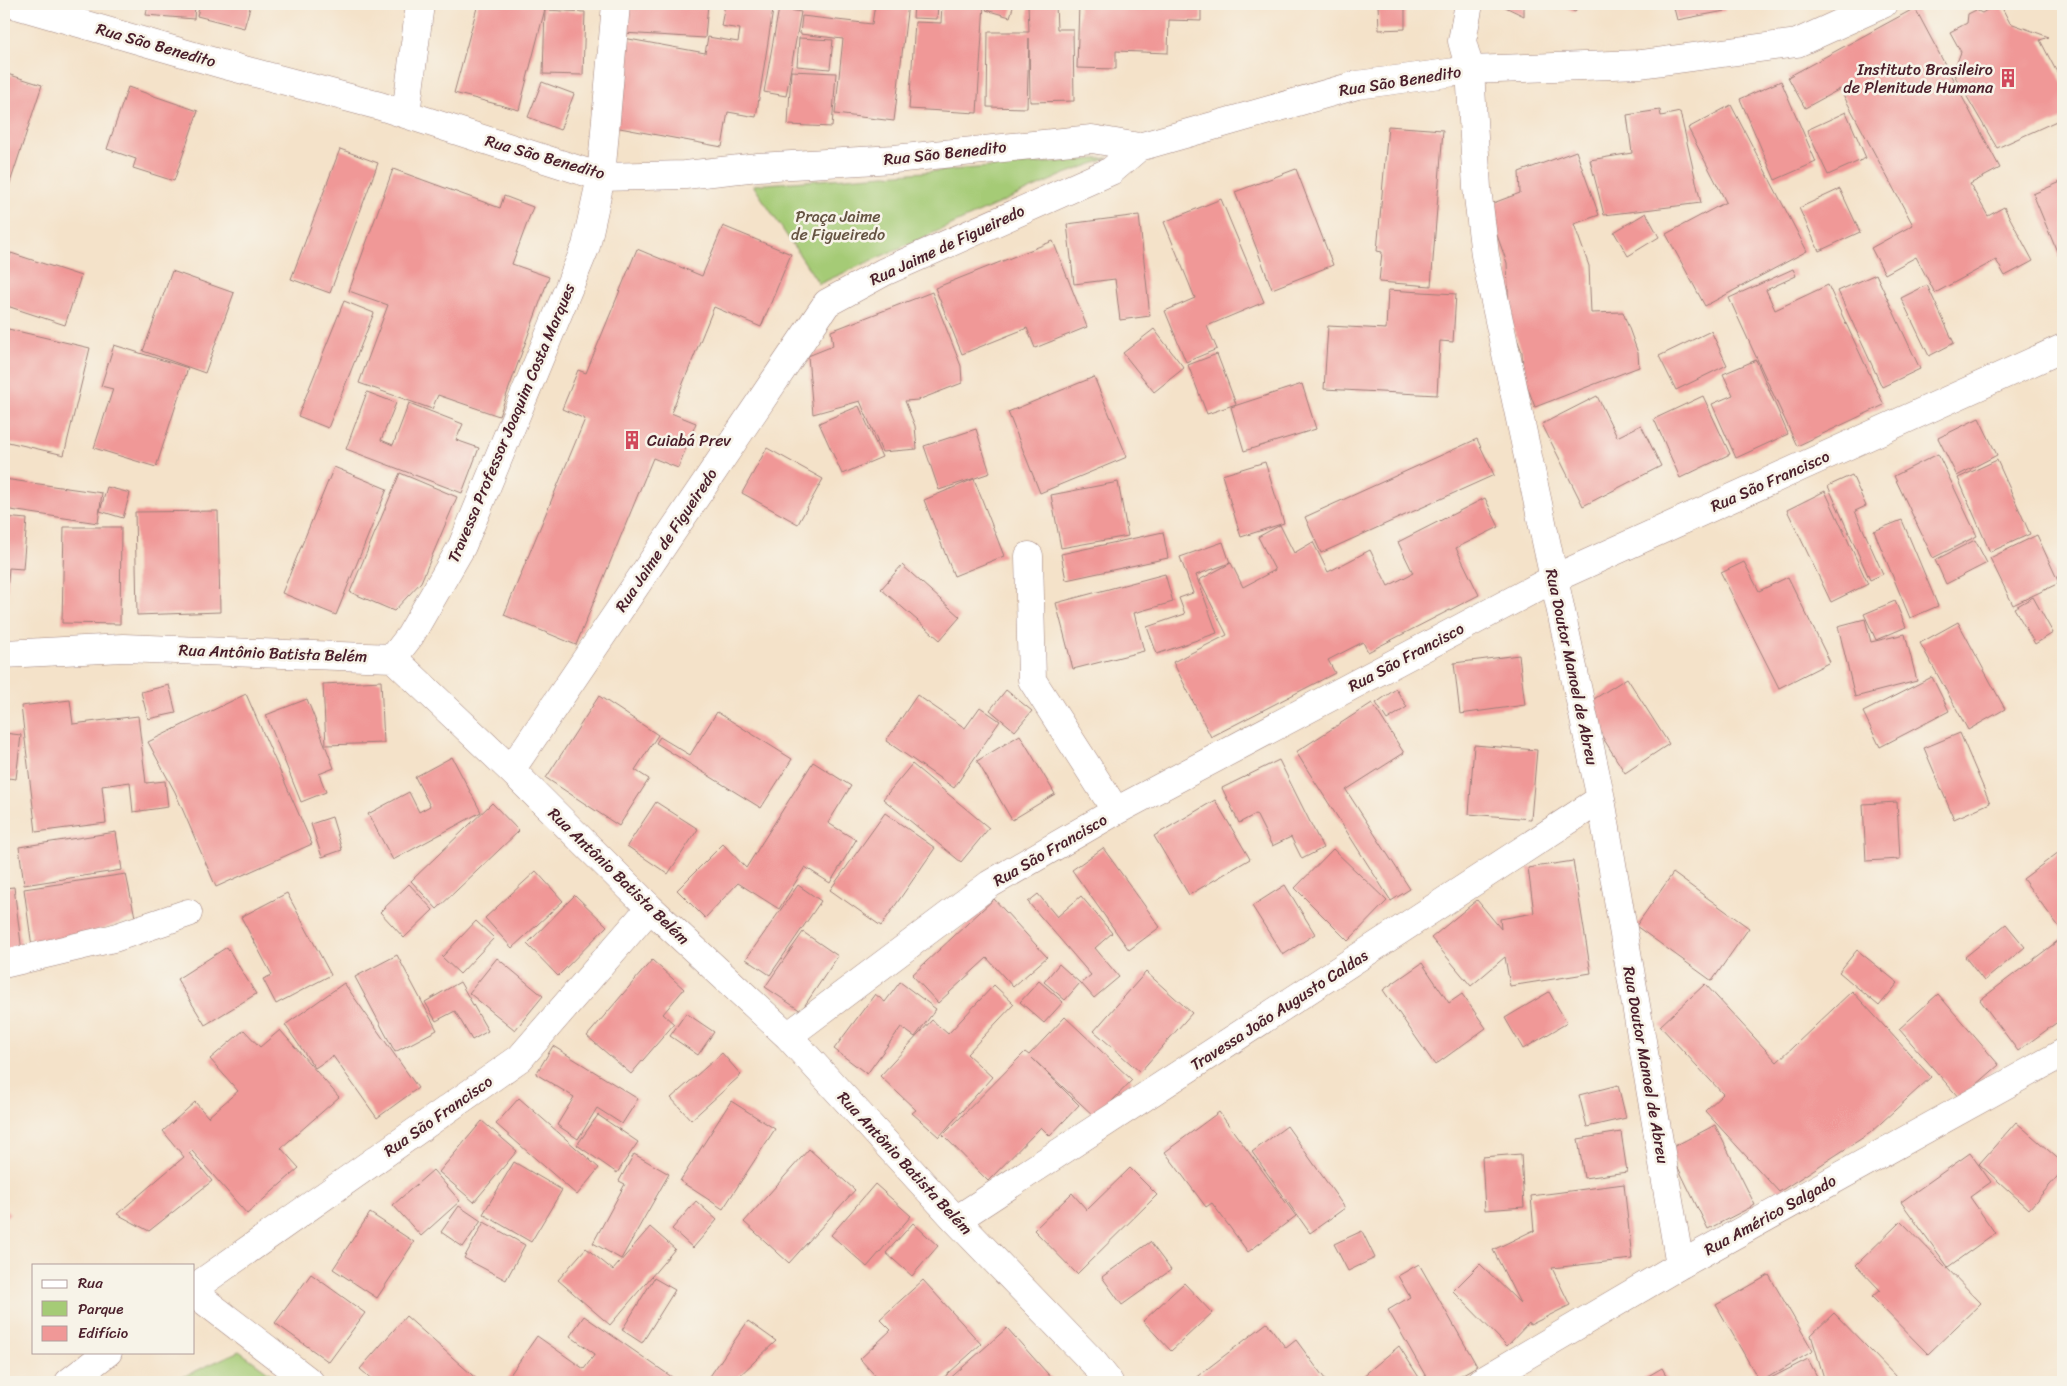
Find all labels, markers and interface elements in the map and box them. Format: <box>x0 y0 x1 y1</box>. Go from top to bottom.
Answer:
street label: Rua São Benedito <box>93 14 219 76</box>
place label: Instituto Brasileiro de Plenitude Humana <box>1843 55 1994 102</box>
street label: Rua São Benedito <box>1337 57 1463 105</box>
building icon: Instituto Brasileiro de Plenitude Humana <box>1997 67 2019 89</box>
street label: Rua São Benedito <box>482 126 608 188</box>
street label: Rua São Benedito <box>882 132 1008 174</box>
street label: Rua Jaime de Figueiredo <box>865 196 1030 294</box>
park label: Praça Jaime de Figueiredo <box>791 202 885 249</box>
street label: Travessa Professor Joaquim Costa Marques <box>439 278 583 567</box>
place label: Cuiabá Prev <box>647 426 731 455</box>
building icon: Cuiabá Prev <box>621 429 643 451</box>
street label: Rua São Francisco <box>1706 442 1835 520</box>
street label: Rua Jaime de Figueiredo <box>607 462 725 618</box>
street label: Rua Doutor Manoel de Abreu <box>1537 566 1607 768</box>
street label: Rua São Francisco <box>1343 614 1469 700</box>
street label: Rua Antônio Batista Belém <box>178 635 368 671</box>
street label: Rua Antônio Batista Belém <box>541 800 697 952</box>
street label: Rua São Francisco <box>987 805 1113 895</box>
street label: Travessa João Augusto Caldas <box>1184 941 1374 1079</box>
street label: Rua Doutor Manoel de Abreu <box>1614 964 1678 1166</box>
street label: Rua São Francisco <box>377 1067 499 1165</box>
street label: Rua Antônio Batista Belém <box>830 1084 980 1242</box>
street label: Rua Américo Salgado <box>1698 1166 1842 1264</box>
legend <box>32 1264 195 1354</box>
text: Rua <box>78 1270 103 1296</box>
text: Parque <box>78 1296 123 1322</box>
text: Edifício <box>78 1320 129 1346</box>

